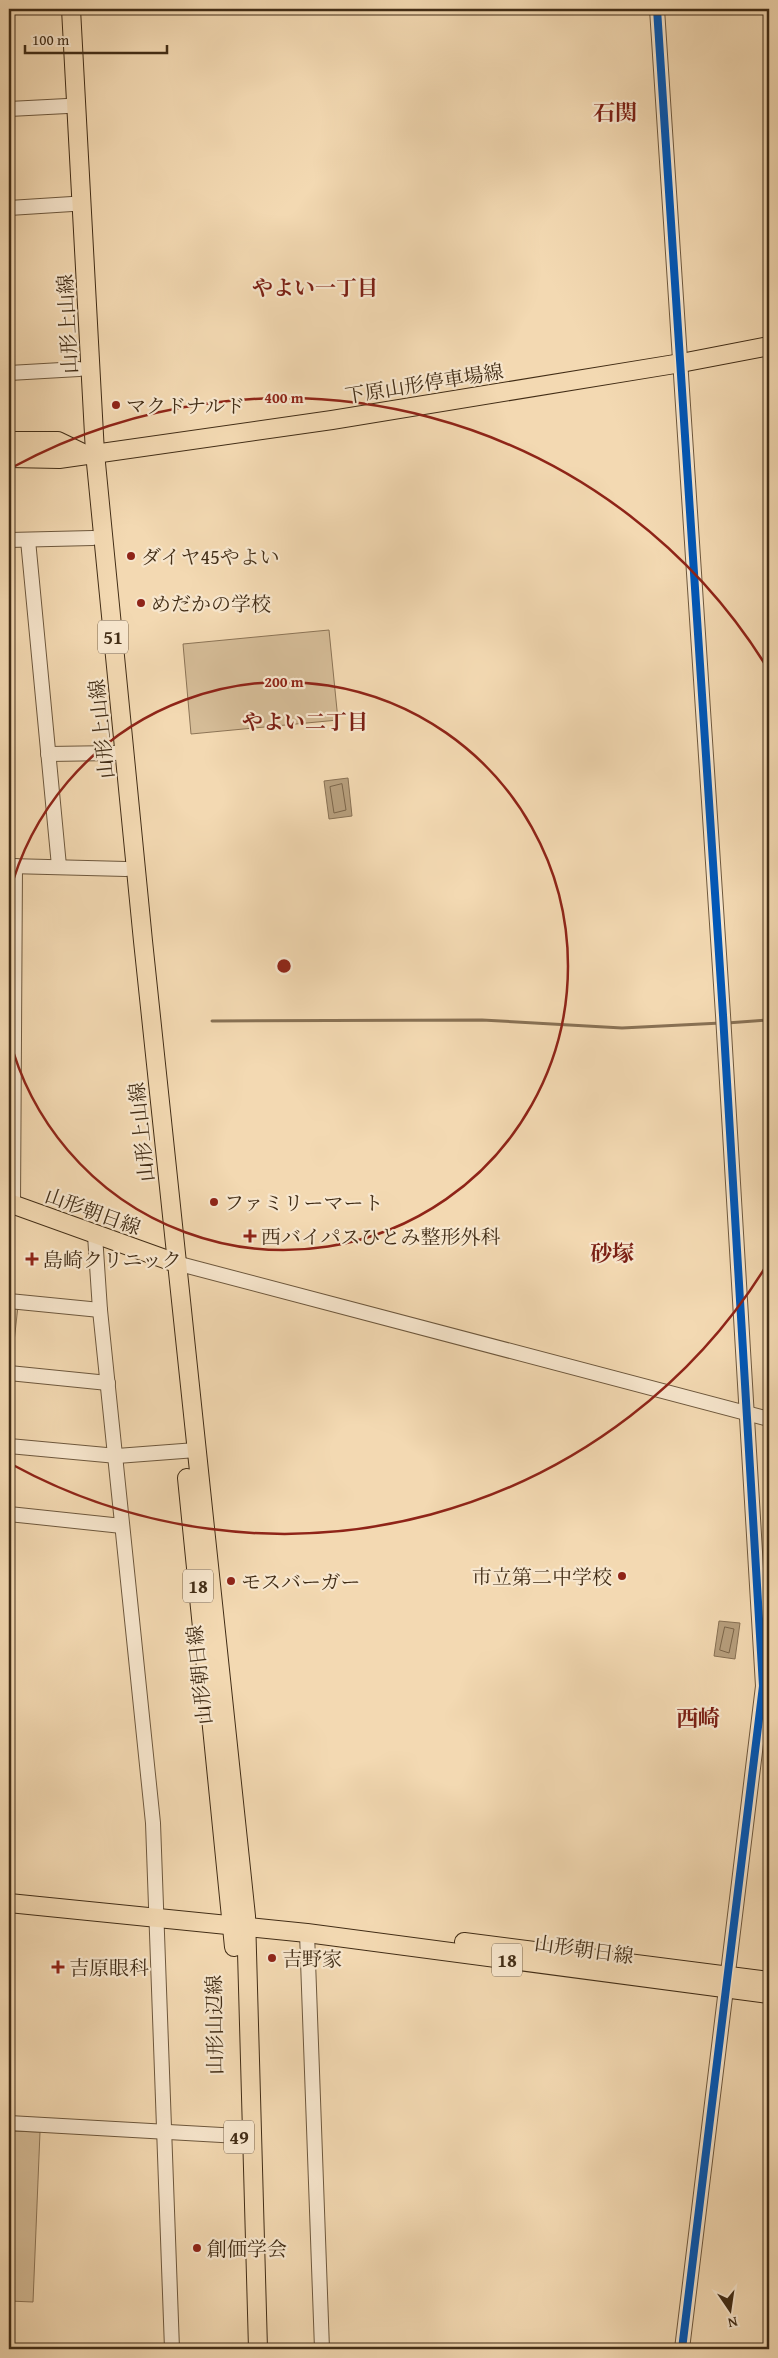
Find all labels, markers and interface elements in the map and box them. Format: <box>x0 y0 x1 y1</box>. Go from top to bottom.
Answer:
scale bar <box>25 22 168 54</box>
text: 100 m <box>32 29 70 50</box>
district label: 石関 <box>593 96 637 128</box>
district label: やよい一丁目 <box>252 272 378 303</box>
street label: 山形上山線 <box>50 273 84 375</box>
street label: 下原山形停車場線 <box>343 356 505 410</box>
text: 400 m <box>264 387 304 408</box>
place label: マクドナルド <box>126 391 245 420</box>
marker: マクドナルド <box>110 399 122 411</box>
place label: ダイヤ45やよい <box>141 542 280 571</box>
marker: ダイヤ45やよい <box>125 550 137 562</box>
place label: めだかの学校 <box>151 589 271 618</box>
marker: めだかの学校 <box>135 597 147 609</box>
road number: 51 <box>98 620 128 654</box>
text: 200 m <box>264 671 304 692</box>
street label: 山形上山線 <box>81 678 121 780</box>
district label: やよい二丁目 <box>242 706 368 737</box>
centre of rings <box>275 957 293 975</box>
street label: 山形上山線 <box>121 1081 161 1183</box>
street label: 山形朝日線 <box>41 1180 145 1242</box>
place label: ファミリーマート <box>224 1188 384 1217</box>
marker: ファミリーマート <box>208 1196 220 1208</box>
place label: 西バイパスひとみ整形外科 <box>261 1222 501 1251</box>
marker: 西バイパスひとみ整形外科 <box>243 1229 257 1243</box>
district label: 砂塚 <box>590 1237 634 1269</box>
place label: 島崎クリニック <box>43 1245 182 1274</box>
marker: 島崎クリニック <box>25 1252 39 1266</box>
place label: 市立第二中学校 <box>472 1562 612 1591</box>
place label: モスバーガー <box>241 1567 361 1596</box>
road number: 18 <box>183 1570 213 1602</box>
marker: 市立第二中学校 <box>616 1570 628 1582</box>
marker: モスバーガー <box>225 1575 237 1587</box>
street label: 山形朝日線 <box>179 1624 219 1726</box>
district label: 西崎 <box>676 1702 720 1734</box>
street label: 山形朝日線 <box>532 1928 636 1970</box>
place label: 吉野家 <box>282 1944 342 1973</box>
road number: 18 <box>492 1944 522 1976</box>
marker: 吉野家 <box>266 1952 278 1964</box>
place label: 吉原眼科 <box>69 1953 149 1982</box>
marker: 吉原眼科 <box>51 1960 65 1974</box>
street label: 山形山辺線 <box>199 1975 229 2075</box>
road number: 49 <box>224 2120 254 2154</box>
place label: 創価学会 <box>207 2234 287 2263</box>
marker: 創価学会 <box>191 2242 203 2254</box>
north arrow <box>706 2286 756 2336</box>
text: N <box>725 2312 740 2334</box>

